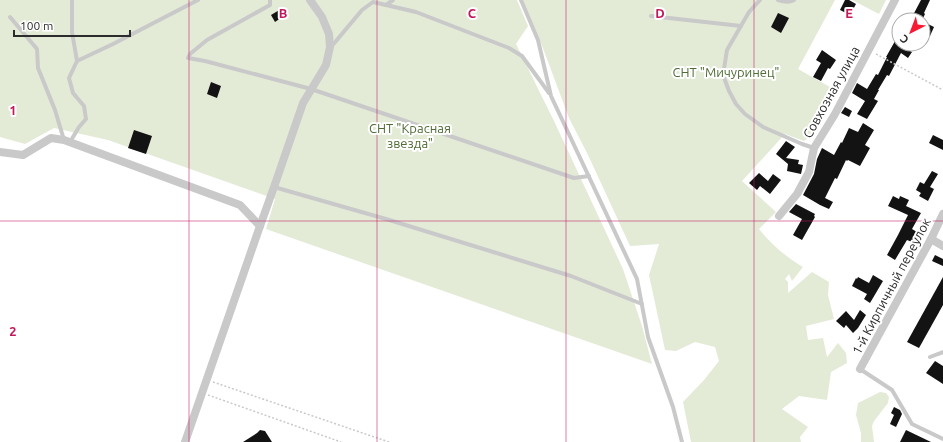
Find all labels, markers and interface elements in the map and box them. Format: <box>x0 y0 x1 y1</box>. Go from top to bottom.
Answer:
text: B <box>279 6 288 20</box>
text: C <box>468 6 477 20</box>
text: D <box>655 6 665 20</box>
text: E <box>845 6 853 20</box>
scale bar <box>14 12 130 38</box>
north arrow <box>891 12 931 52</box>
text: 100 m <box>20 19 53 32</box>
text: С <box>898 33 911 46</box>
street label: Совхозная улица <box>800 44 862 140</box>
park label: СНТ "Мичуринец" <box>672 65 780 79</box>
text: 1 <box>9 103 17 117</box>
park label: СНТ "Красная звезда" <box>369 121 451 150</box>
street label: 1-й Кирпичный переулок <box>849 215 933 357</box>
text: 2 <box>9 324 17 338</box>

